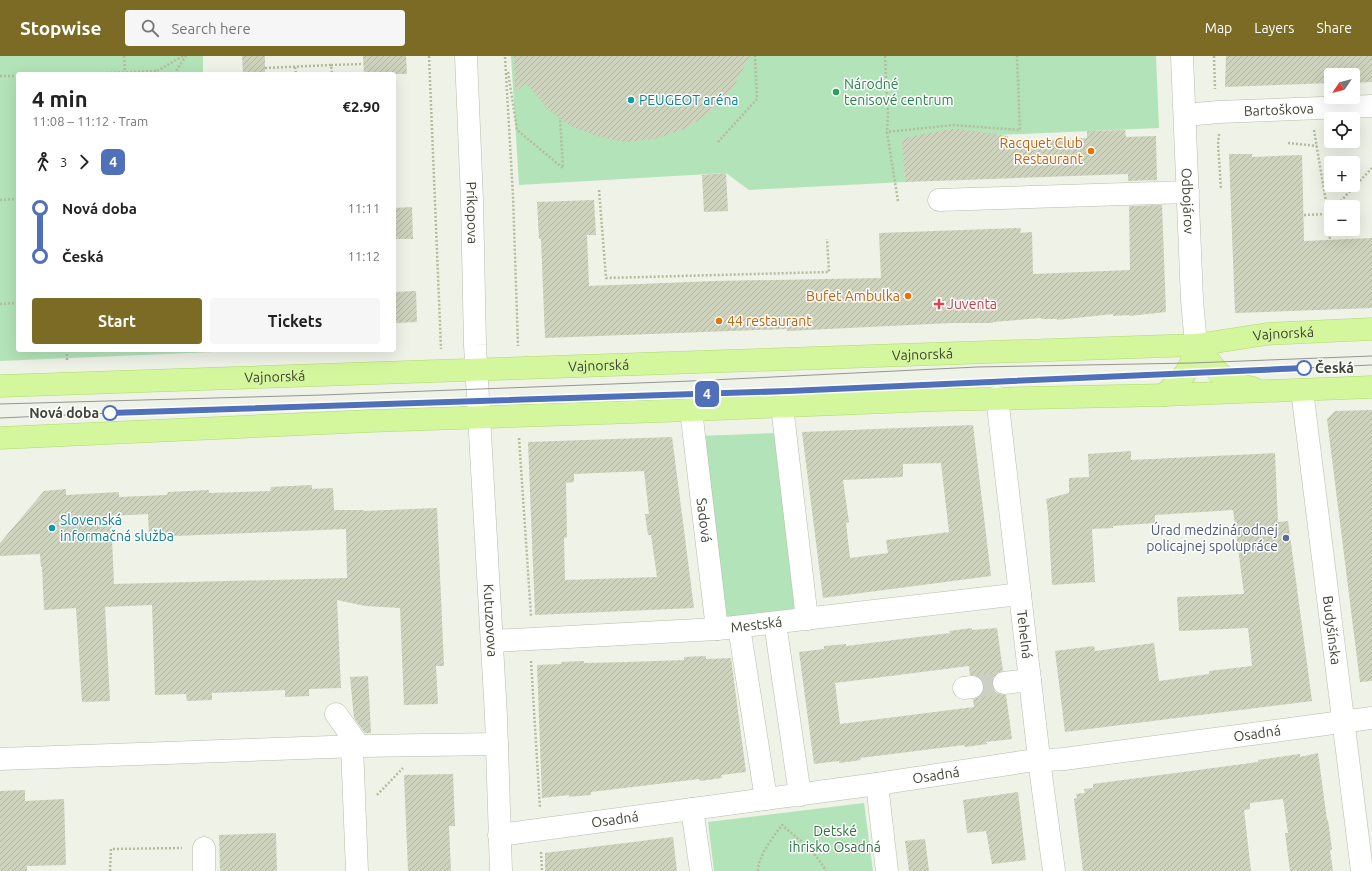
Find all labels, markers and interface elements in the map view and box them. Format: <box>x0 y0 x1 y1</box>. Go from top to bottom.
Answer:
search box <box>125 10 405 46</box>
text: Stopwise <box>20 17 101 39</box>
icon: search <box>139 17 161 39</box>
text: Search here <box>171 20 251 37</box>
text: Map <box>1205 20 1232 36</box>
text: Layers <box>1254 20 1294 36</box>
text: Share <box>1316 20 1352 36</box>
north arrow <box>1324 68 1360 104</box>
map controls <box>1324 68 1360 236</box>
place label: Národné tenisové centrum <box>844 76 954 108</box>
text: 4 min <box>32 86 88 111</box>
marker: Národné tenisové centrum <box>831 87 841 97</box>
place label: PEUGEOT aréna <box>639 92 739 108</box>
marker: PEUGEOT aréna <box>626 95 636 105</box>
text: €2.90 <box>342 98 380 115</box>
street label: Bartoškova <box>1243 100 1314 119</box>
button: locate <box>1324 112 1360 148</box>
text: 11:08 – 11:12 · Tram <box>32 114 148 128</box>
place label: Racquet Club Restaurant <box>1000 135 1083 167</box>
marker: Racquet Club Restaurant <box>1086 146 1096 156</box>
icon: walk <box>32 151 54 173</box>
icon: forward <box>73 151 95 173</box>
text: 4 <box>109 154 117 170</box>
text: 3 <box>60 155 67 169</box>
button: + <box>1324 156 1360 192</box>
street label: Odbojárov <box>1179 167 1197 235</box>
street label: Príkopova <box>463 181 481 244</box>
text: Nová doba <box>62 200 137 217</box>
button: − <box>1324 200 1360 236</box>
text: 11:11 <box>347 201 380 215</box>
text: Česká <box>62 248 104 265</box>
text: 11:12 <box>347 249 380 263</box>
place label: Bufet Ambulka <box>806 288 900 304</box>
marker: Bufet Ambulka <box>903 291 913 301</box>
place label: Juventa <box>947 296 997 312</box>
button: Start <box>32 298 202 344</box>
button: Tickets <box>210 298 380 344</box>
marker: Juventa <box>934 299 944 309</box>
place label: 44 restaurant <box>727 313 812 329</box>
marker: 44 restaurant <box>714 316 724 326</box>
street label: Vajnorská <box>1252 324 1314 344</box>
street label: Vajnorská <box>892 345 953 363</box>
street label: Vajnorská <box>568 356 629 375</box>
place label: Česká <box>1315 359 1354 376</box>
marker: Česká <box>1296 360 1312 376</box>
street label: Vajnorská <box>244 368 306 386</box>
line badge: 4 <box>694 381 720 407</box>
text: 4 <box>703 386 711 402</box>
place label: Nová doba <box>29 405 99 421</box>
marker: Nová doba <box>102 405 118 421</box>
street label: Sadová <box>693 497 715 543</box>
place label: Slovenská informačná služba <box>60 512 174 544</box>
place label: Úrad medzinárodnej policajnej spolupráce <box>1146 521 1278 554</box>
marker: Slovenská informačná služba <box>47 523 57 533</box>
marker: Úrad medzinárodnej policajnej spolupráce <box>1281 533 1291 543</box>
street label: Kutuzovova <box>481 583 501 658</box>
street label: Budyšínska <box>1320 595 1344 666</box>
street label: Tehelná <box>1014 609 1035 660</box>
street label: Mestská <box>730 614 783 635</box>
street label: Osadná <box>1232 722 1282 744</box>
street label: Osadná <box>911 764 961 787</box>
street label: Osadná <box>590 808 640 830</box>
park label: Detské ihrisko Osadná <box>789 823 881 855</box>

